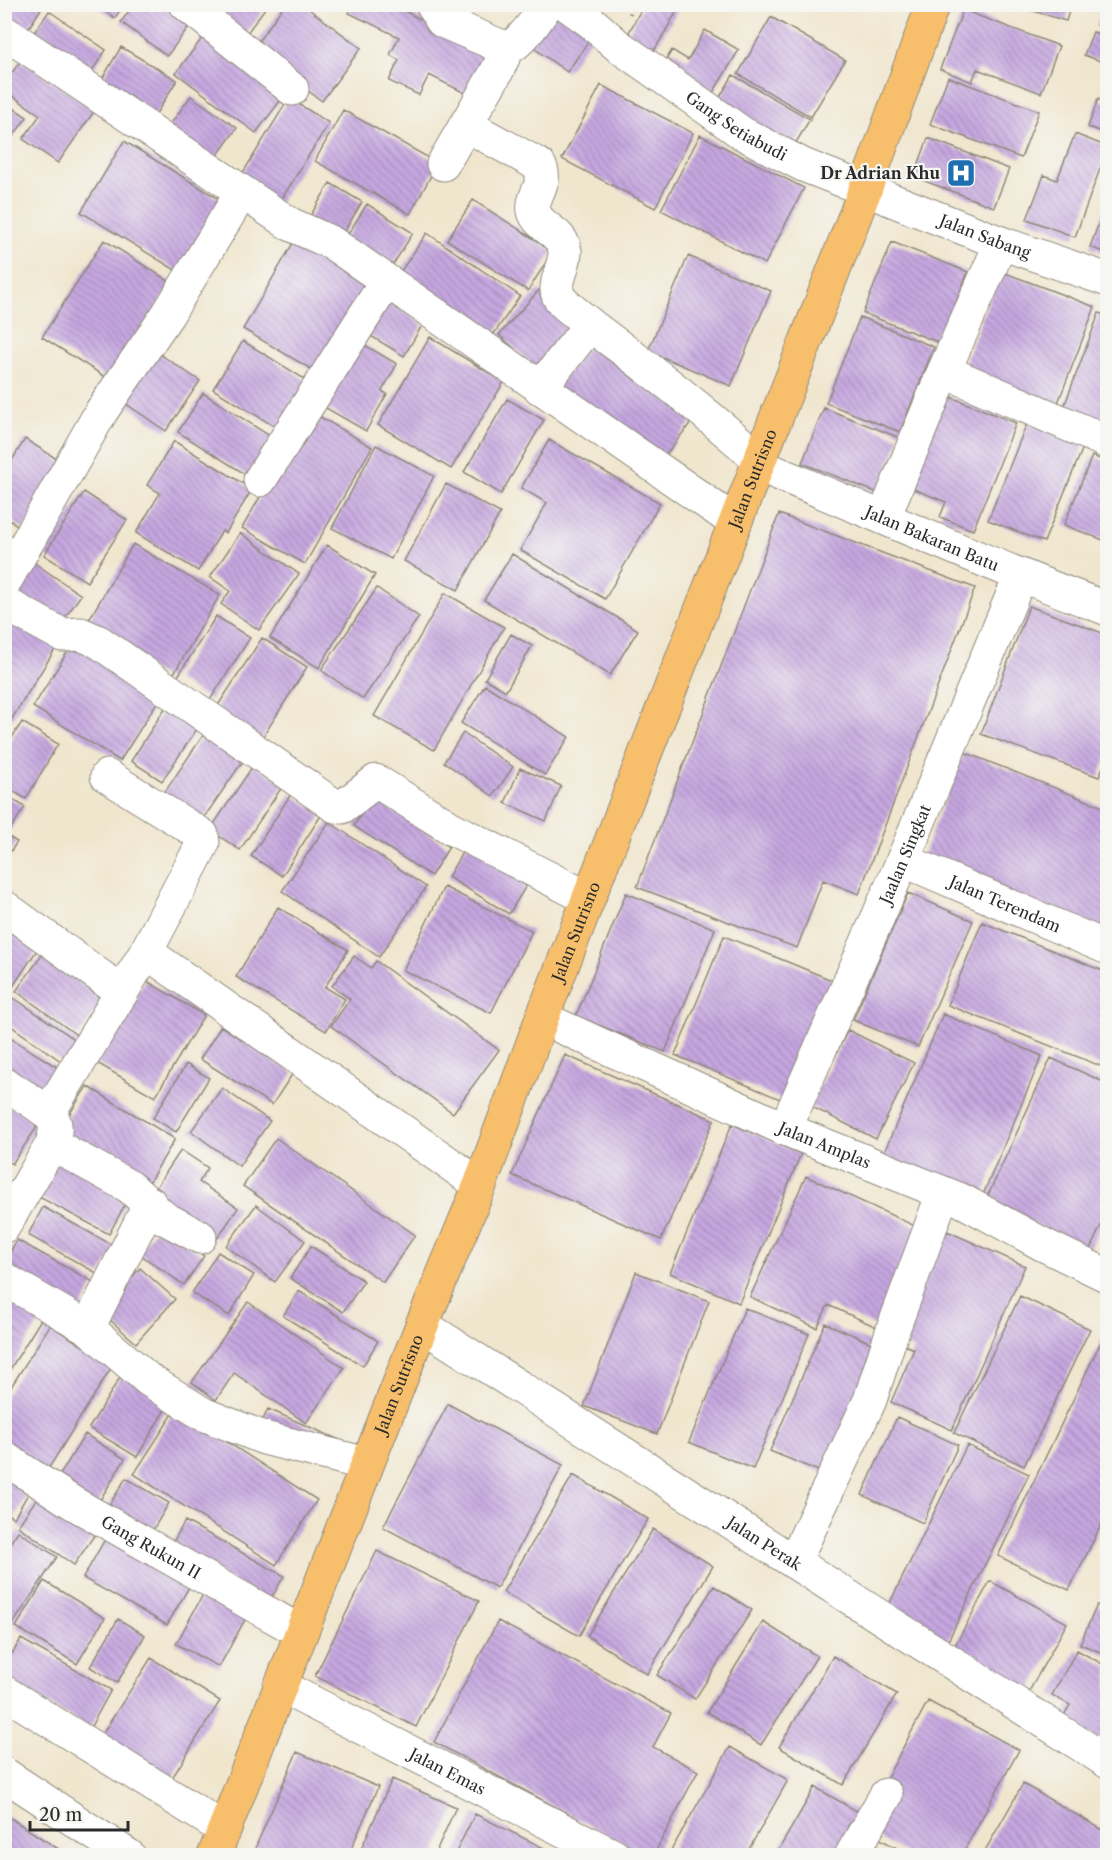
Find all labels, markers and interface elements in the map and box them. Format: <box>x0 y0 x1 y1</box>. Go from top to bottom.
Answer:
street label: Gang Setiabudi <box>682 87 791 165</box>
hospital icon: Dr Adrian Khu <box>945 157 977 189</box>
place label: Dr Adrian Khu <box>820 163 940 183</box>
street label: Jalan Sabang <box>934 209 1034 263</box>
street label: Jalan Sutrisno <box>723 426 781 534</box>
street label: Jalan Bakaran Batu <box>859 500 1002 575</box>
street label: Jaalan Singkat <box>874 801 935 910</box>
street label: Jalan Terendam <box>944 870 1064 936</box>
street label: Jalan Sutrisno <box>546 879 604 987</box>
street label: Jalan Amplas <box>773 1116 874 1173</box>
street label: Jalan Sutrisno <box>369 1331 427 1439</box>
street label: Jalan Perak <box>721 1510 806 1575</box>
street label: Gang Rukun II <box>98 1511 204 1583</box>
street label: Jalan Emas <box>403 1742 489 1799</box>
scale bar <box>30 1794 128 1832</box>
text: 20 m <box>39 1804 83 1826</box>

